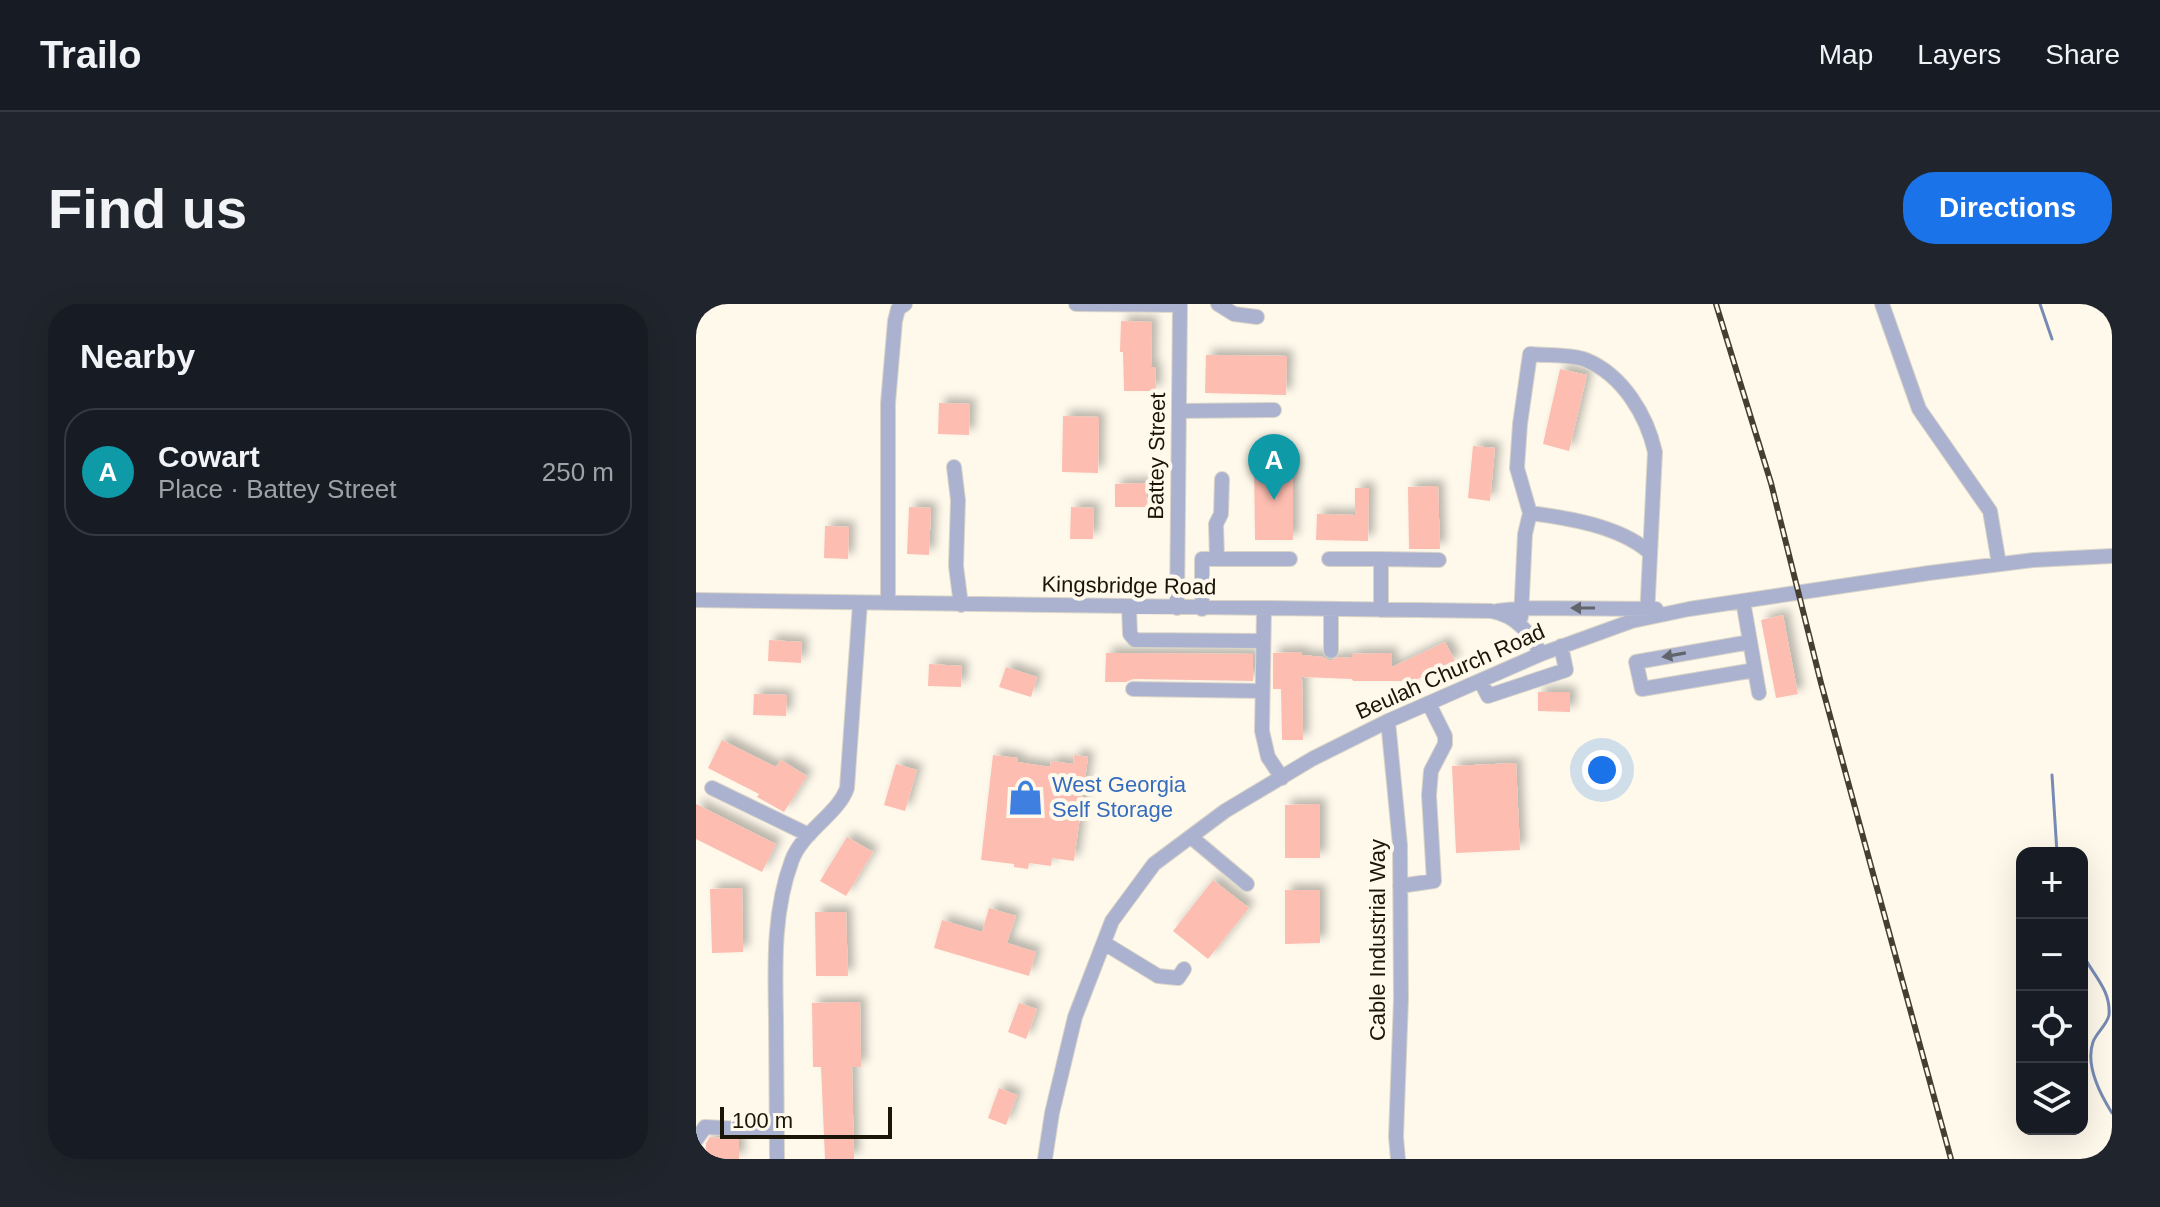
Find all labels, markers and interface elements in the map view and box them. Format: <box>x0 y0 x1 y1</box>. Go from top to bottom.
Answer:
text: Trailo <box>40 34 141 76</box>
text: Map <box>1819 39 1873 70</box>
text: Layers <box>1917 39 2001 70</box>
text: Share <box>2045 39 2120 70</box>
button: Directions <box>1903 172 2112 244</box>
text: Find us <box>48 177 247 240</box>
text: Nearby <box>80 337 195 375</box>
street label: Battey Street <box>1143 392 1170 520</box>
pin: A <box>1248 434 1300 500</box>
text: Cowart <box>158 440 260 473</box>
text: A <box>99 457 117 487</box>
text: 250 m <box>542 457 614 487</box>
text: Place · Battey Street <box>158 474 396 504</box>
street label: Kingsbridge Road <box>1041 571 1217 600</box>
one-way arrow <box>1570 602 1595 614</box>
street label: Beulah Church Road <box>1352 618 1549 724</box>
one-way arrow <box>1661 650 1686 662</box>
your location <box>1582 750 1622 790</box>
place label: West Georgia Self Storage <box>1052 772 1187 822</box>
shop icon: West Georgia Self Storage <box>1007 778 1045 816</box>
street label: Cable Industrial Way <box>1365 839 1390 1041</box>
map controls <box>2016 847 2088 1135</box>
button: + <box>2016 847 2088 919</box>
button: − <box>2016 919 2088 991</box>
button: locate <box>2016 991 2088 1063</box>
button: layers <box>2016 1063 2088 1135</box>
scale bar <box>720 1103 892 1139</box>
text: 100 m <box>732 1108 793 1133</box>

